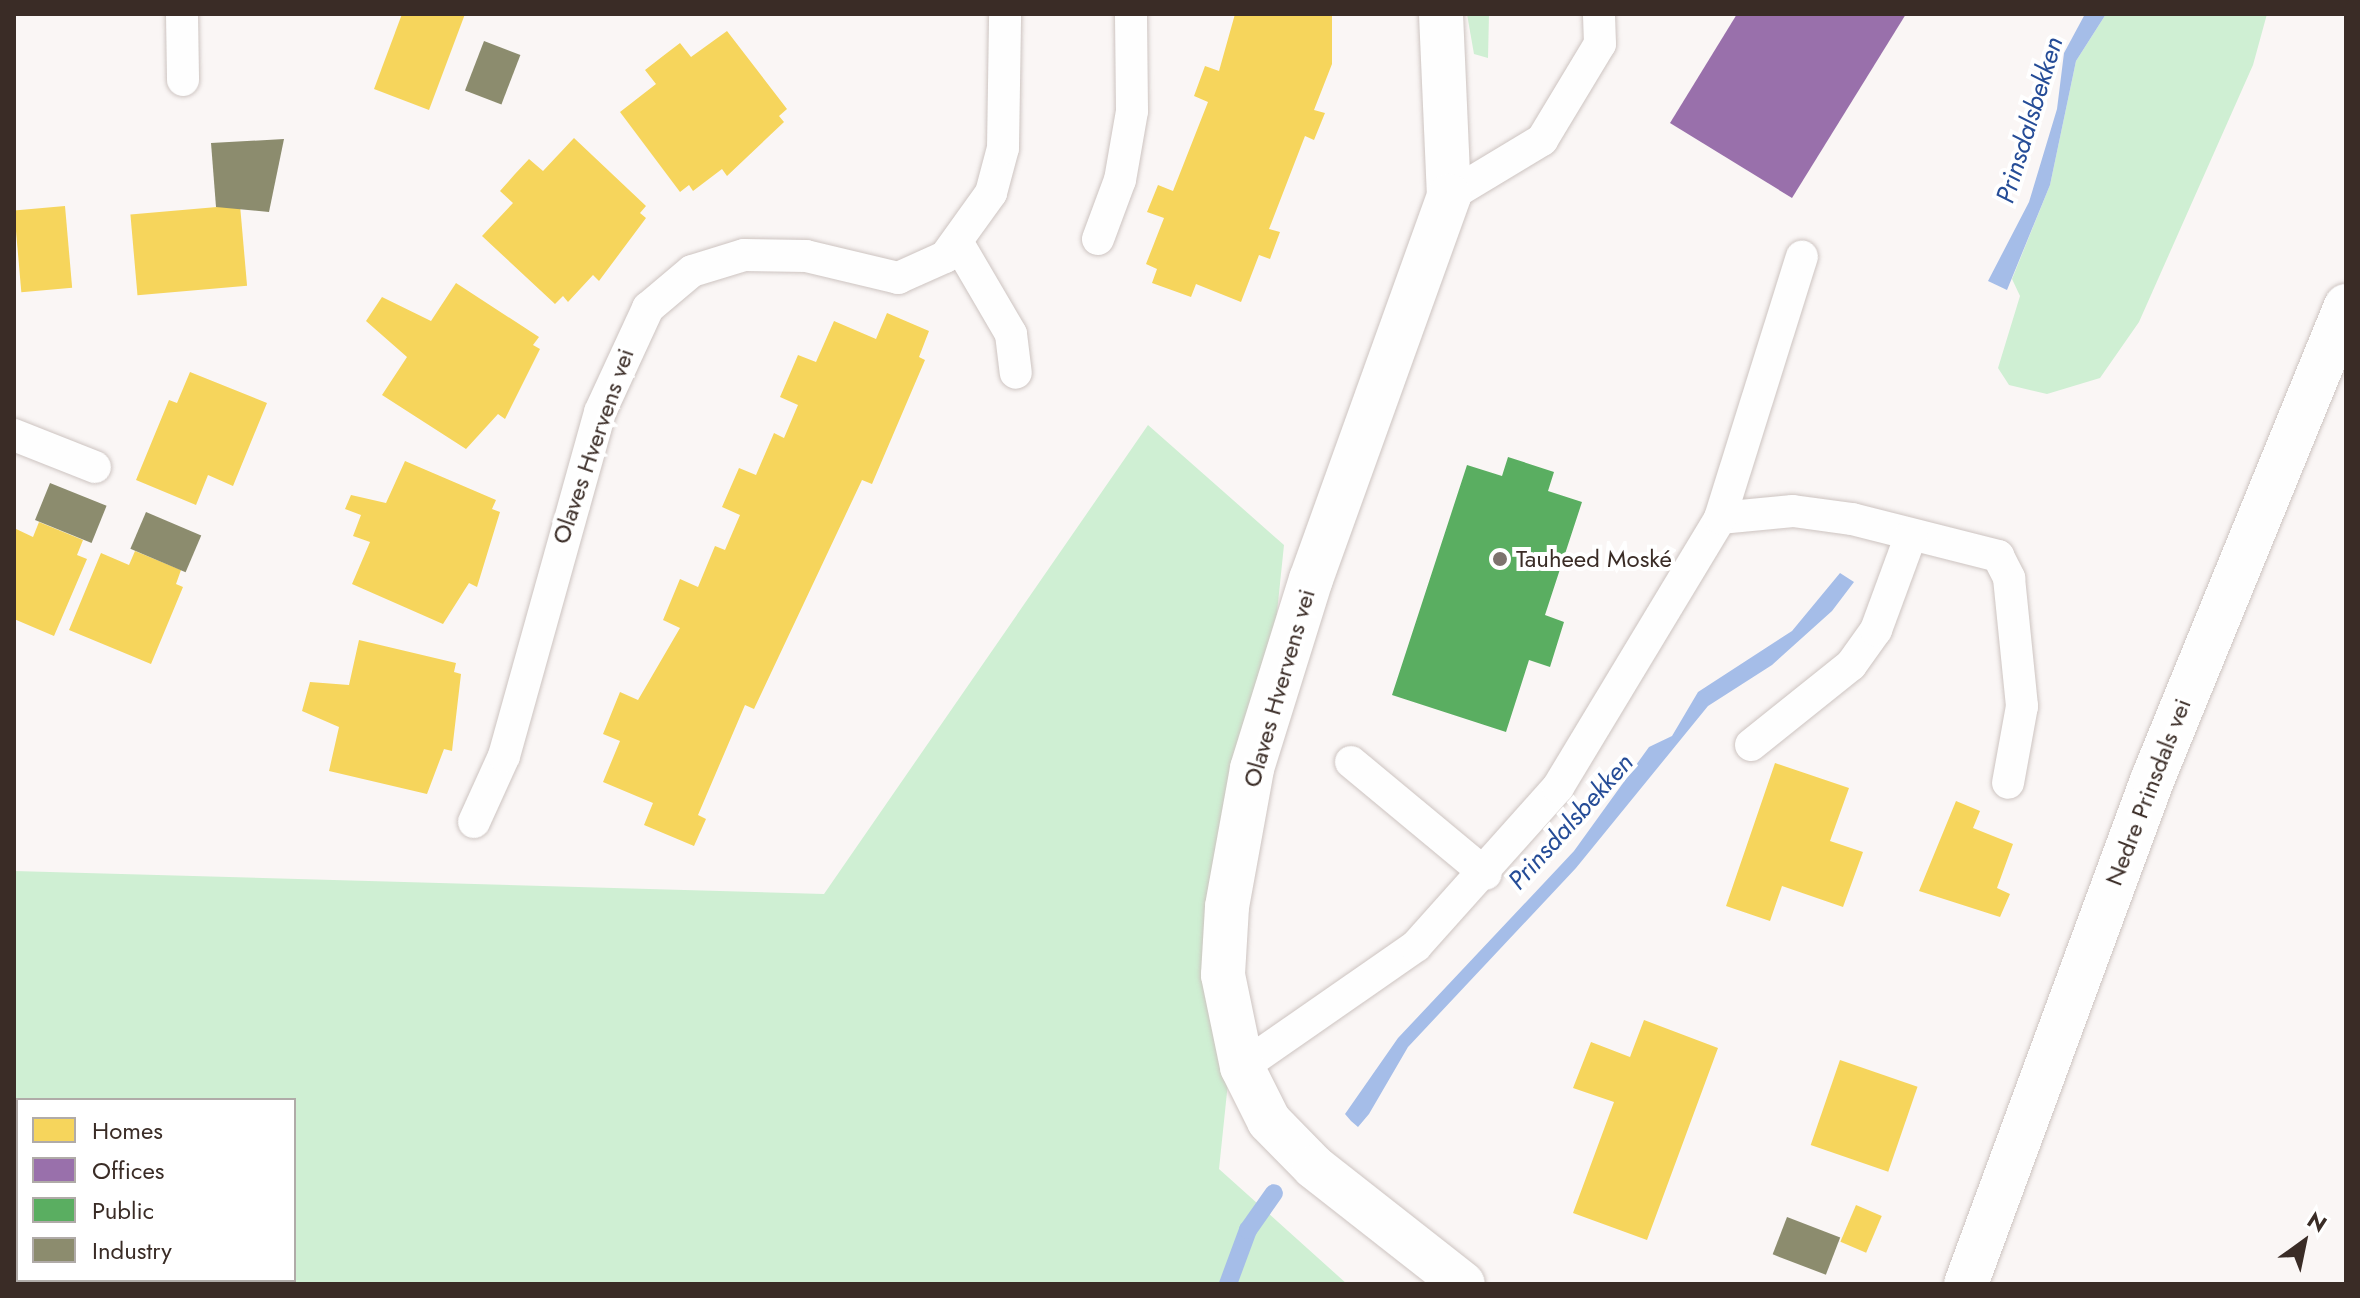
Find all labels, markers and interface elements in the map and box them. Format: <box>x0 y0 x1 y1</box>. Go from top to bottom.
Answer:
water label: Prinsdalsbekken <box>1990 33 2070 207</box>
street label: Olaves Hvervens vei <box>546 344 640 548</box>
place label: Tauheed Moské <box>1516 545 1672 573</box>
marker: Tauheed Moské <box>1491 550 1509 568</box>
street label: Olaves Hvervens vei <box>1237 586 1321 790</box>
street label: Nedre Prinsdals vei <box>2099 694 2197 890</box>
water label: Prinsdalsbekken <box>1502 748 1640 896</box>
legend <box>16 1098 296 1282</box>
text: Homes <box>92 1113 163 1148</box>
text: Offices <box>92 1153 164 1188</box>
text: Public <box>92 1193 154 1228</box>
north arrow <box>2264 1202 2344 1282</box>
text: N <box>2301 1204 2333 1240</box>
text: Industry <box>92 1233 172 1268</box>

